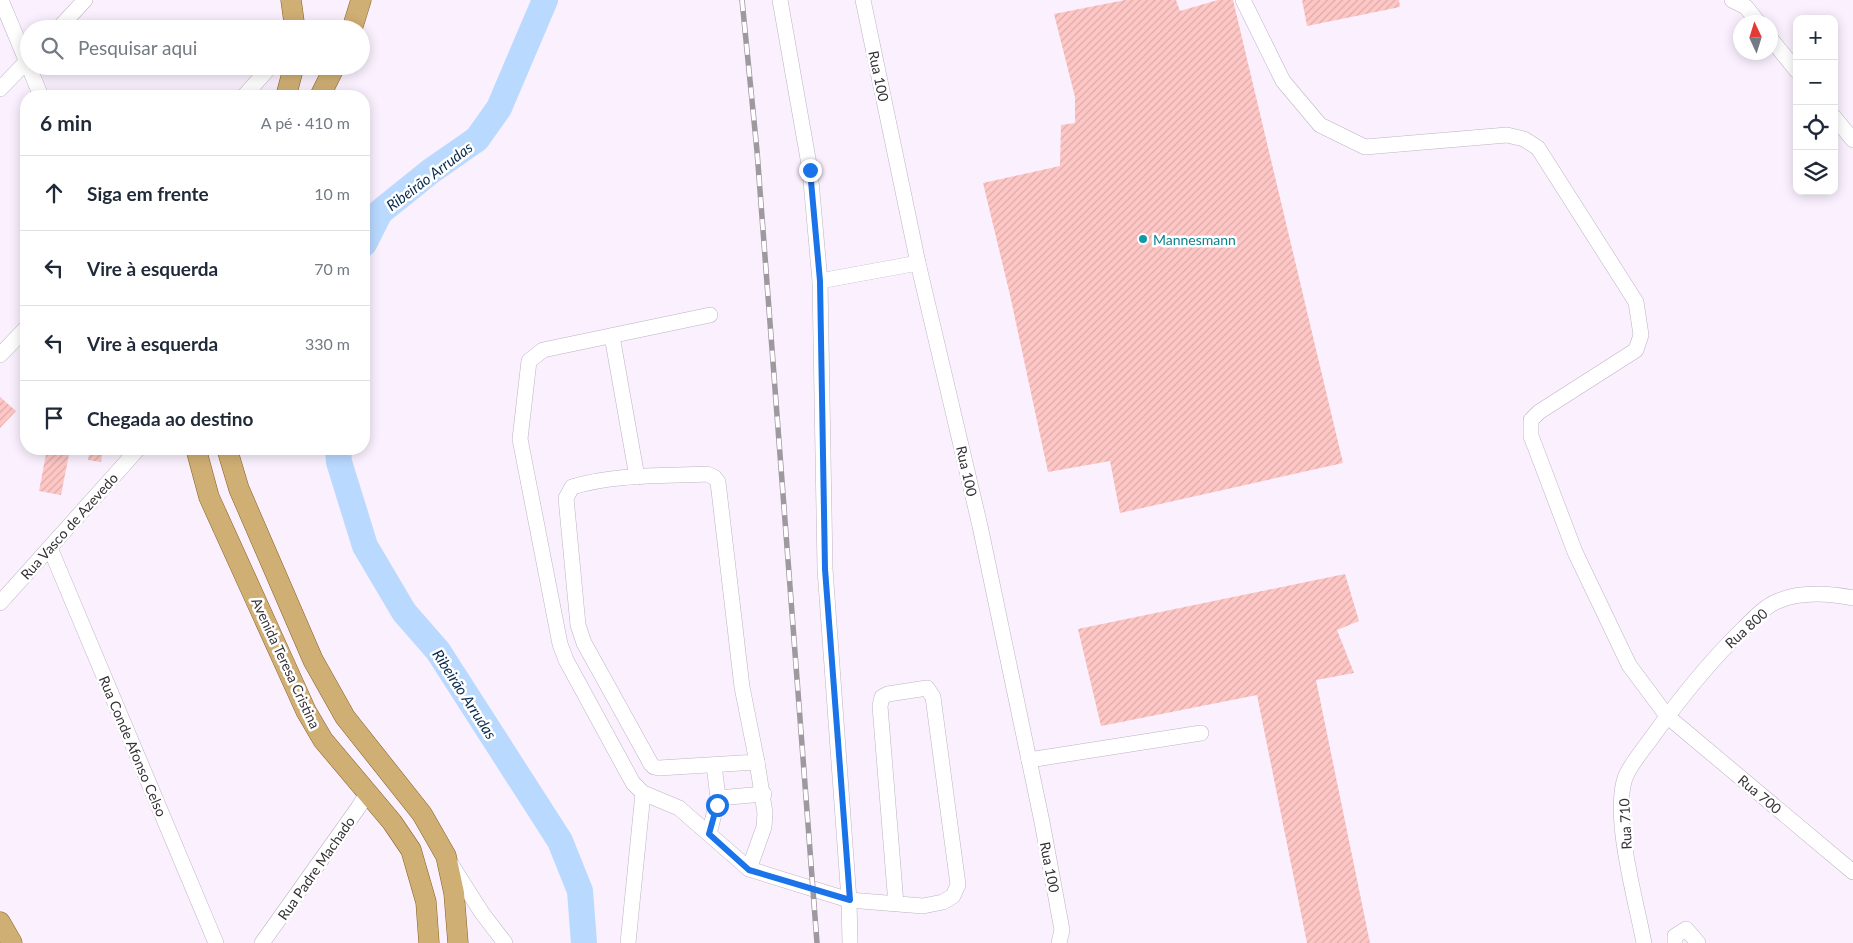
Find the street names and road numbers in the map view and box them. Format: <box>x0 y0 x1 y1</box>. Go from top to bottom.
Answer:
street label: Rua 100 <box>865 49 893 103</box>
street label: Rua 100 <box>953 444 981 498</box>
street label: Rua Vasco de Azevedo <box>17 469 121 583</box>
street label: Avenida Teresa Cristina <box>248 595 324 731</box>
street label: Rua 800 <box>1721 605 1771 651</box>
street label: Rua Conde Afonso Celso <box>96 673 170 819</box>
street label: Rua 700 <box>1735 771 1785 817</box>
street label: Rua 710 <box>1615 798 1635 850</box>
street label: Rua Padre Machado <box>274 813 358 923</box>
street label: Rua 100 <box>1037 840 1063 894</box>

